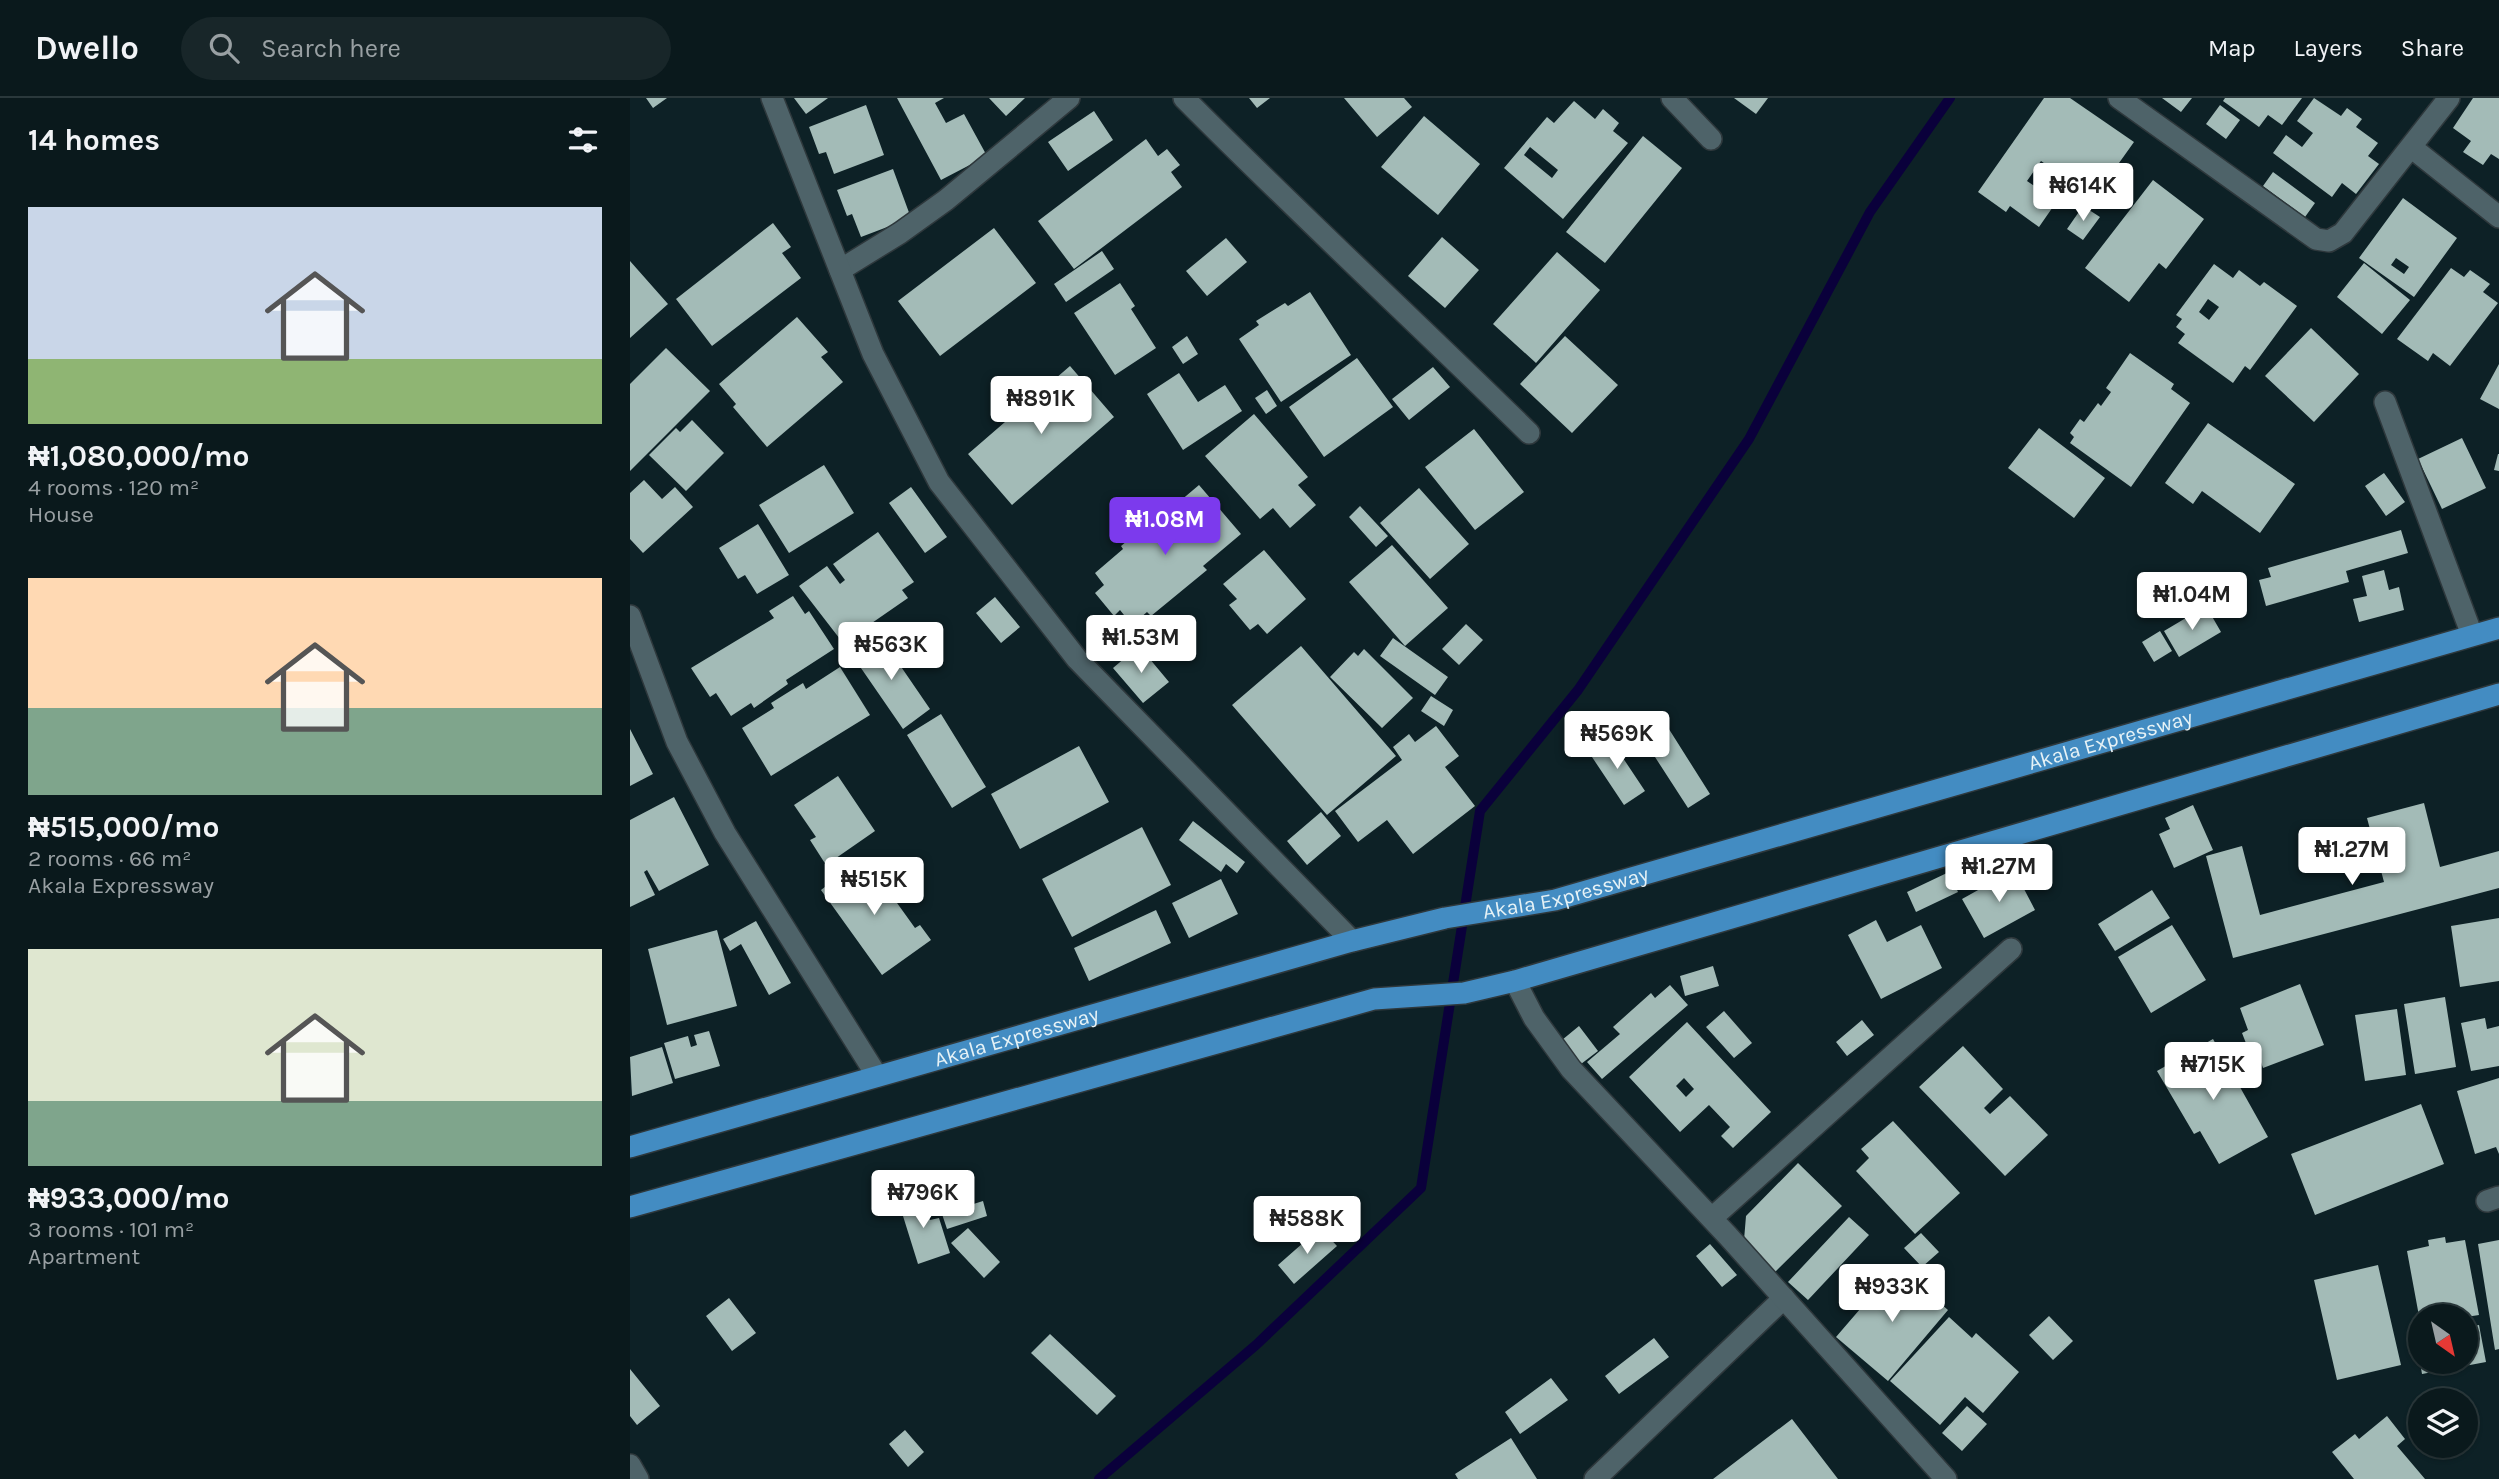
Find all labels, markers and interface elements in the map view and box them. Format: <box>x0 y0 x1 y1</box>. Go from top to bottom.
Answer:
search box <box>181 17 671 80</box>
text: Dwello <box>35 29 139 67</box>
icon: search <box>205 29 243 67</box>
text: Search here <box>261 33 401 64</box>
text: Map <box>2208 34 2256 62</box>
text: Layers <box>2294 34 2363 62</box>
text: Share <box>2401 34 2464 62</box>
icon: filters <box>564 121 602 159</box>
text: 14 homes <box>28 122 160 158</box>
pin: ₦614K <box>2034 164 2132 223</box>
text: ₦614K <box>2049 172 2117 199</box>
icon: home <box>252 253 378 379</box>
pin: ₦891K <box>992 376 1090 436</box>
text: ₦891K <box>1007 385 1075 412</box>
text: ₦1,080,000/mo <box>28 438 249 474</box>
text: 4 rooms · 120 m² <box>28 474 199 501</box>
pin: ₦1.08M <box>1108 498 1222 557</box>
text: House <box>28 501 94 528</box>
text: ₦1.08M <box>1125 506 1205 533</box>
pin: ₦1.04M <box>2135 573 2249 632</box>
text: ₦1.04M <box>2153 581 2231 608</box>
pin: ₦1.53M <box>1084 616 1198 675</box>
pin: ₦563K <box>842 622 940 682</box>
icon: home <box>252 624 378 750</box>
text: ₦1.53M <box>1102 624 1180 651</box>
text: ₦563K <box>854 631 928 658</box>
street label: Akala Expressway <box>2025 705 2195 775</box>
pin: ₦569K <box>1568 712 1666 771</box>
text: ₦569K <box>1580 720 1654 747</box>
text: ₦515,000/mo <box>28 809 219 845</box>
pin: ₦1.27M <box>2295 828 2409 887</box>
text: ₦1.27M <box>2314 836 2390 863</box>
pin: ₦1.27M <box>1942 844 2056 904</box>
text: 2 rooms · 66 m² <box>28 845 191 872</box>
text: ₦1.27M <box>1961 853 2037 880</box>
pin: ₦515K <box>825 858 923 917</box>
street label: Akala Expressway <box>1481 862 1652 924</box>
text: ₦515K <box>841 866 907 893</box>
text: Akala Expressway <box>28 872 214 899</box>
icon: home <box>252 995 378 1121</box>
street label: Akala Expressway <box>932 1002 1102 1072</box>
pin: ₦715K <box>2164 1042 2262 1102</box>
text: ₦715K <box>2181 1051 2245 1078</box>
pin: ₦796K <box>874 1170 972 1230</box>
text: ₦796K <box>887 1179 959 1206</box>
text: ₦933,000/mo <box>28 1180 229 1216</box>
pin: ₦588K <box>1258 1196 1356 1256</box>
text: ₦588K <box>1270 1205 1344 1232</box>
text: 3 rooms · 101 m² <box>28 1216 194 1243</box>
text: Apartment <box>28 1243 140 1270</box>
pin: ₦933K <box>1843 1264 1941 1324</box>
text: ₦933K <box>1855 1273 1929 1300</box>
north arrow <box>2408 1304 2478 1374</box>
map controls <box>2408 1304 2478 1458</box>
button: layers <box>2408 1388 2478 1458</box>

